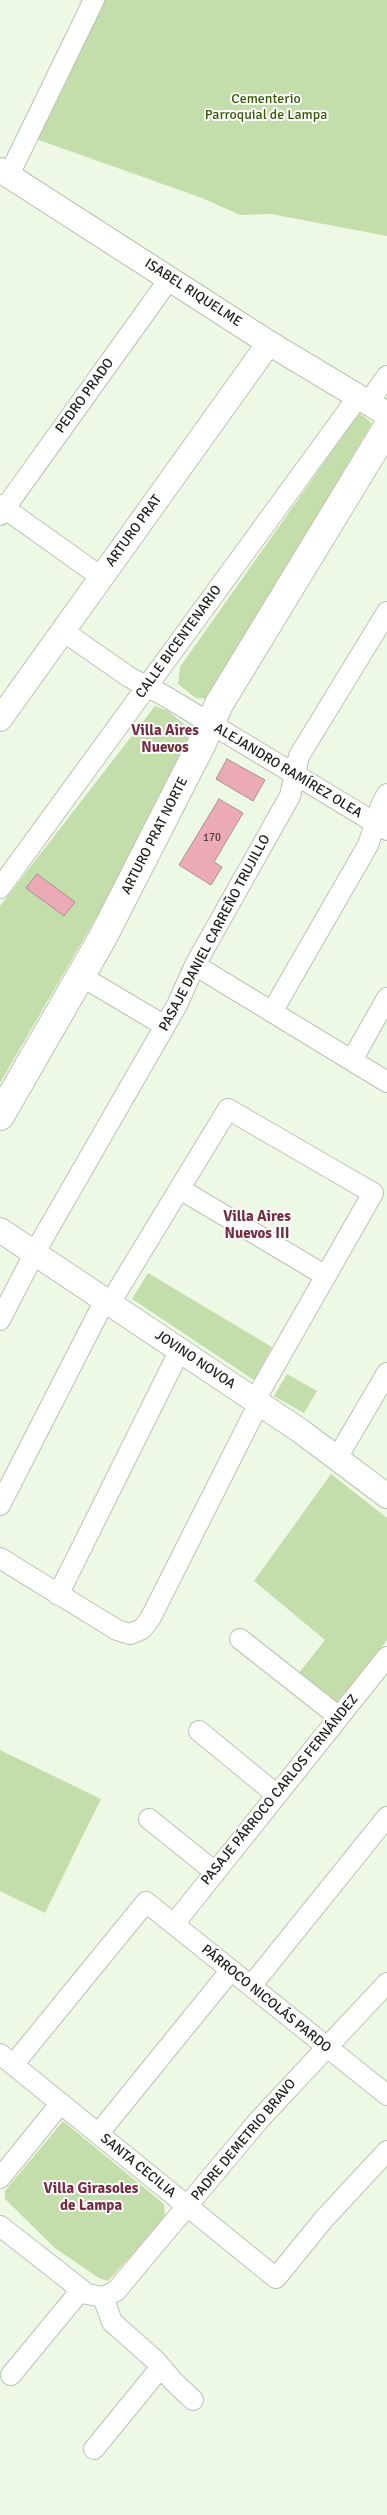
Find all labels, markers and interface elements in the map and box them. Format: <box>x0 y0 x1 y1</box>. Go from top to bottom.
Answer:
park label: Cementerio Parroquial de Lampa <box>205 91 327 124</box>
street label: ISABEL RIQUELME <box>141 255 245 331</box>
street label: PEDRO PRADO <box>52 355 118 437</box>
street label: ARTURO PRAT <box>102 492 166 570</box>
street label: CALLE BICENTENARIO <box>132 582 226 702</box>
street label: ALEJANDRO RAMÍREZ OLEA <box>211 720 365 822</box>
district label: Villa Aires Nuevos <box>131 722 199 757</box>
street label: ARTURO PRAT NORTE <box>118 775 192 897</box>
house number: 170 <box>203 831 221 845</box>
street label: PASAJE DANIEL CARREÑO TRUJILLO <box>156 832 274 1034</box>
district label: Villa Aires Nuevos III <box>223 1208 291 1243</box>
street label: JOVINO NOVOA <box>152 1327 238 1393</box>
street label: PASAJE PÁRROCO CARLOS FERNÁNDEZ <box>198 1691 362 1889</box>
street label: PÁRROCO NICOLÁS PARDO <box>198 1941 334 2057</box>
street label: PADRE DEMETRIO BRAVO <box>188 2076 300 2204</box>
street label: SANTA CECILIA <box>97 2130 179 2202</box>
district label: Villa Girasoles de Lampa <box>44 2180 138 2215</box>

